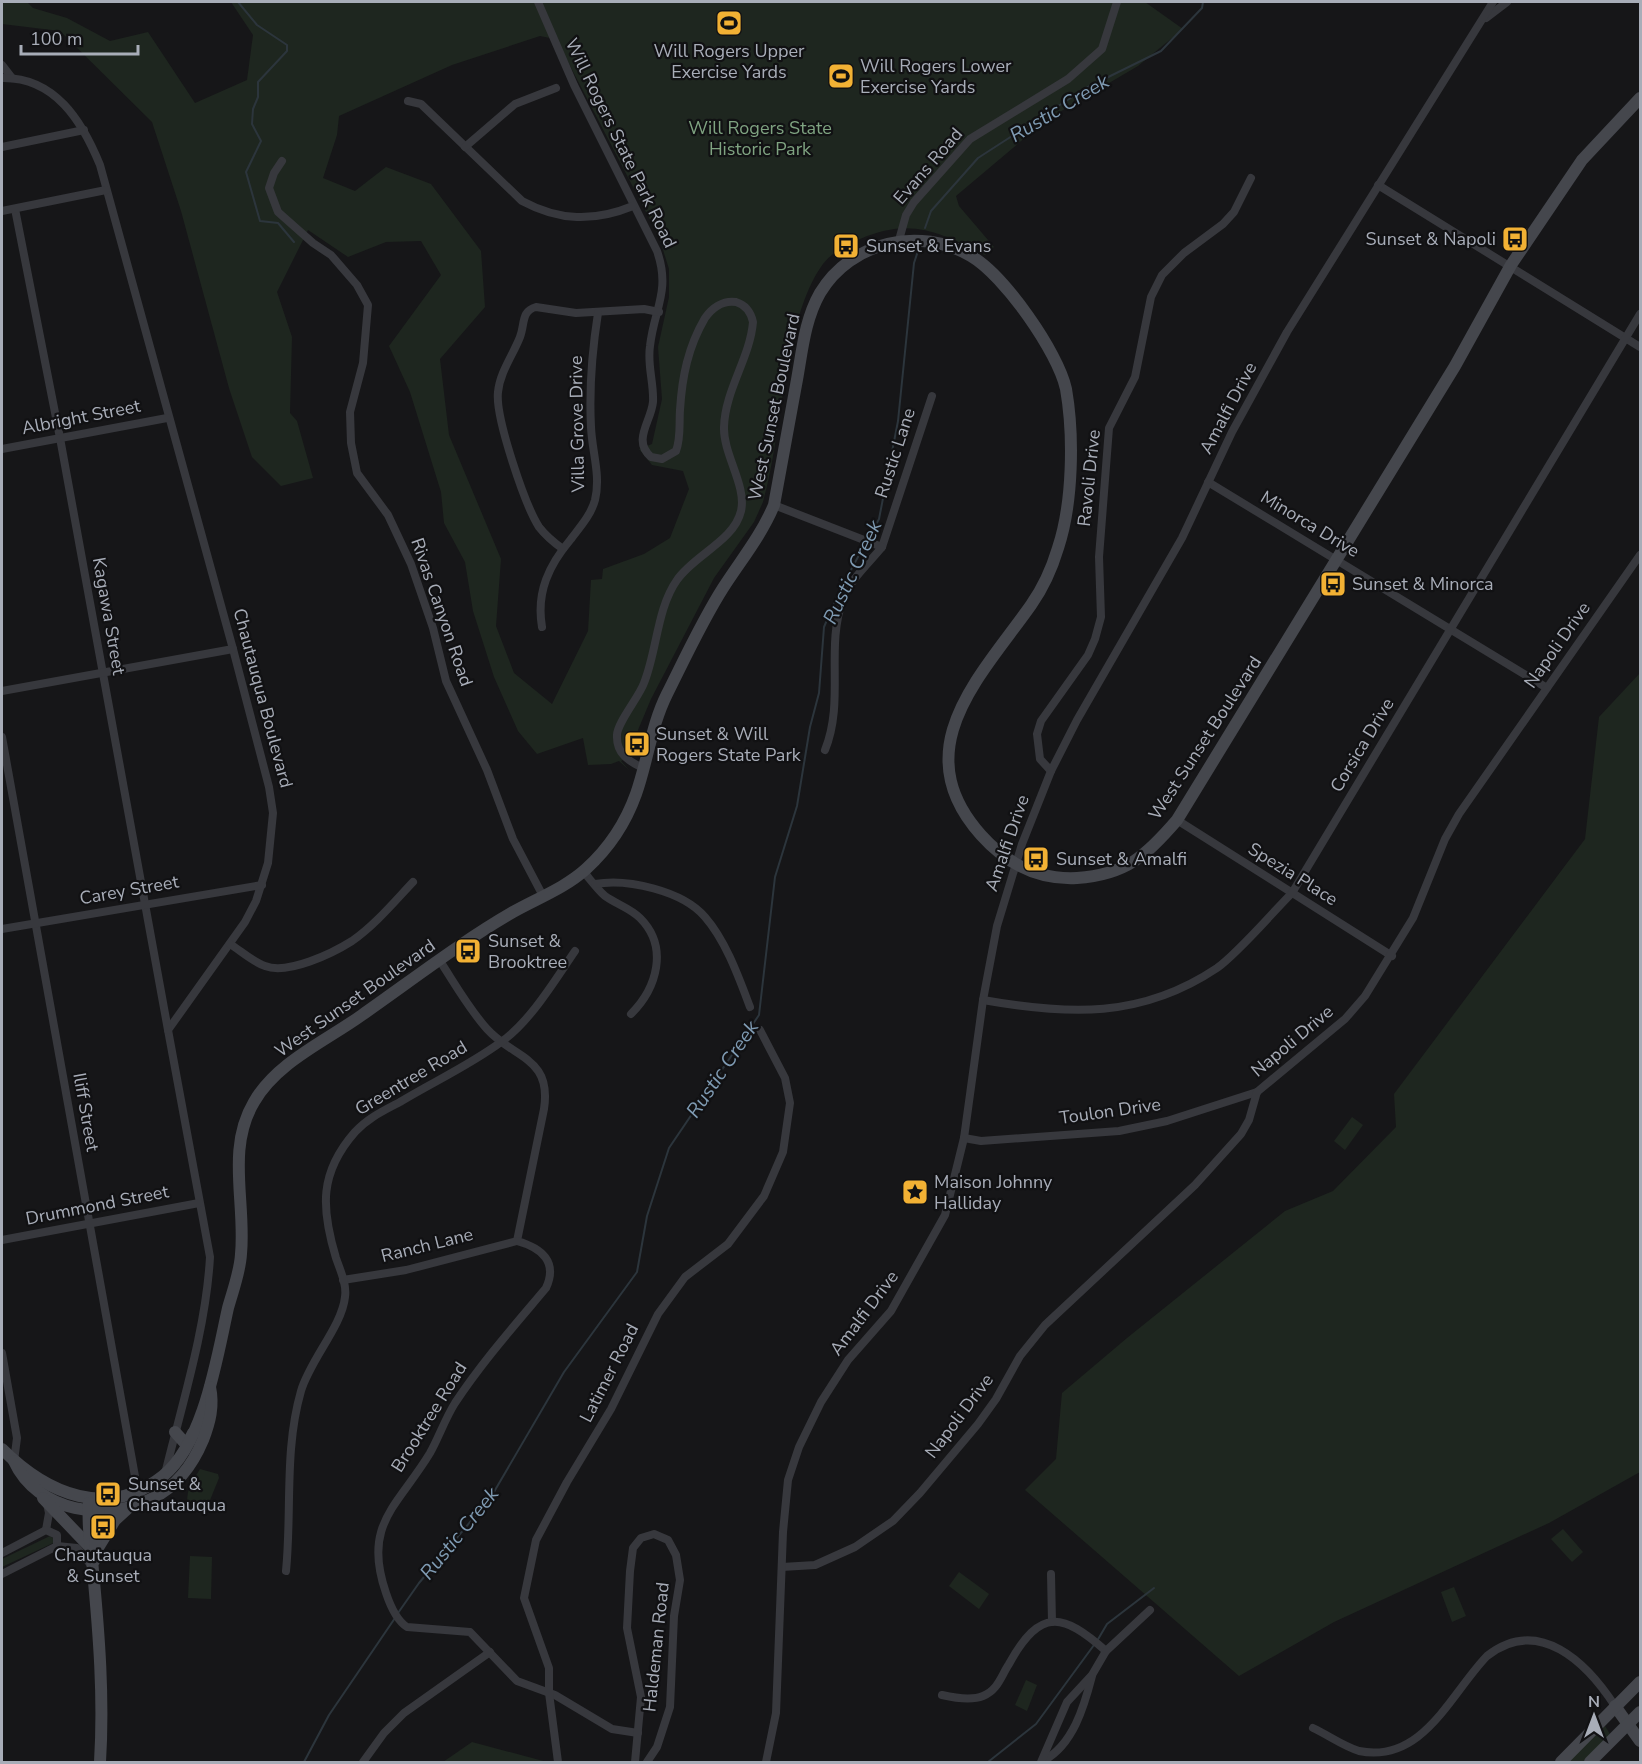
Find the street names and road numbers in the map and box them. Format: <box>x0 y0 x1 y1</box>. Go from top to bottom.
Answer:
street label: Will Rogers State Park Road <box>560 34 682 252</box>
street label: Evans Road <box>888 123 968 209</box>
street label: West Sunset Boulevard <box>742 311 806 503</box>
street label: Villa Grove Drive <box>564 355 590 494</box>
street label: Amalfi Drive <box>1194 358 1262 458</box>
street label: Albright Street <box>20 394 143 440</box>
street label: Rustic Lane <box>869 405 921 501</box>
street label: Ravoli Drive <box>1072 428 1106 528</box>
street label: Minorca Drive <box>1256 485 1364 563</box>
street label: Rivas Canyon Road <box>405 535 479 689</box>
street label: Kagawa Street <box>87 555 131 677</box>
street label: Napoli Drive <box>1518 597 1596 693</box>
street label: Chautauqua Boulevard <box>227 605 299 791</box>
street label: West Sunset Boulevard <box>1143 651 1267 825</box>
street label: Corsica Drive <box>1324 693 1400 797</box>
street label: Amalfi Drive <box>979 792 1035 894</box>
street label: Spezia Place <box>1243 837 1343 911</box>
street label: Carey Street <box>78 869 181 911</box>
street label: West Sunset Boulevard <box>270 933 440 1063</box>
street label: Napoli Drive <box>1246 1000 1338 1082</box>
street label: Greentree Road <box>350 1035 472 1121</box>
street label: Iliff Street <box>67 1071 105 1154</box>
street label: Toulon Drive <box>1058 1092 1162 1130</box>
street label: Drummond Street <box>23 1179 171 1231</box>
street label: Ranch Lane <box>378 1222 476 1268</box>
street label: Amalfi Drive <box>824 1266 904 1360</box>
street label: Latimer Road <box>574 1320 644 1426</box>
street label: Brooktree Road <box>386 1357 472 1477</box>
street label: Napoli Drive <box>919 1369 999 1463</box>
street label: Haldeman Road <box>637 1581 675 1713</box>

